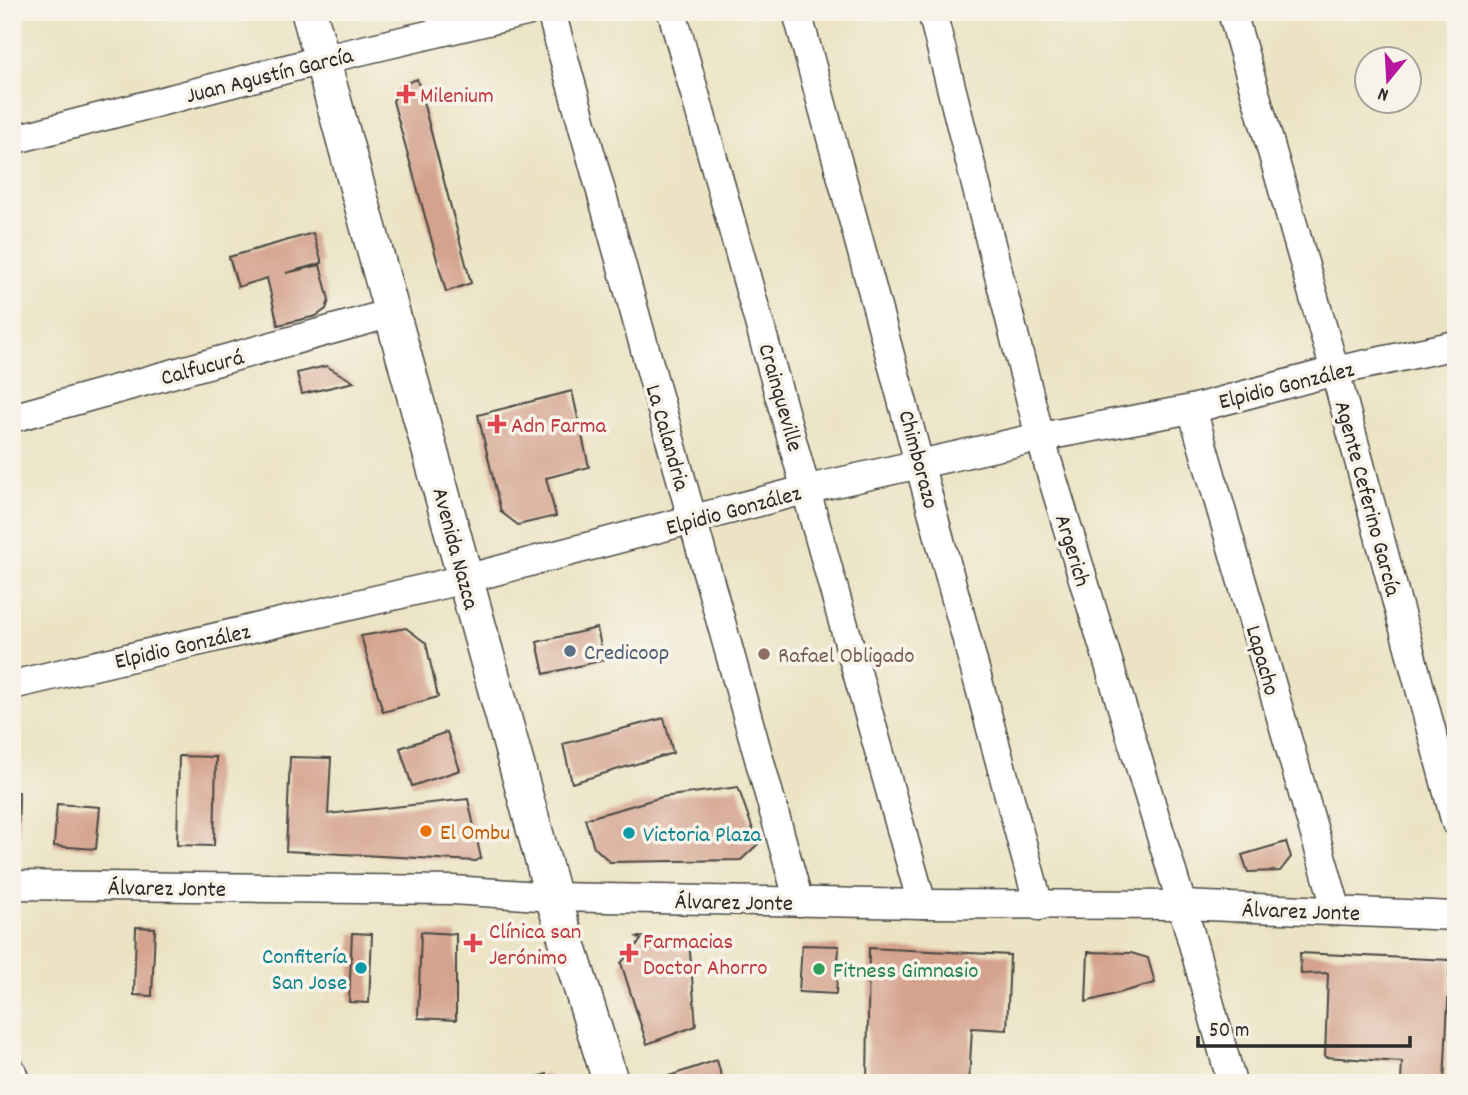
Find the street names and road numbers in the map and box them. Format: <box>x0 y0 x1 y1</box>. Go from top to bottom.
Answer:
street label: Juan Agustín García <box>183 40 358 114</box>
street label: Crainqueville <box>748 340 810 456</box>
street label: Calfucurá <box>158 342 249 396</box>
street label: Elpidio González <box>1216 355 1358 420</box>
street label: La Calandria <box>635 381 697 496</box>
street label: Agente Ceferino García <box>1324 398 1408 601</box>
street label: Chimborazo <box>888 407 946 513</box>
street label: Elpidio González <box>663 478 805 546</box>
street label: Avenida Nazca <box>422 484 486 615</box>
street label: Argerich <box>1044 511 1097 591</box>
street label: Elpidio González <box>112 617 254 680</box>
street label: Lapacho <box>1235 622 1286 700</box>
street label: Álvarez Jonte <box>108 873 226 908</box>
street label: Álvarez Jonte <box>675 887 793 922</box>
street label: Álvarez Jonte <box>1241 895 1361 932</box>

